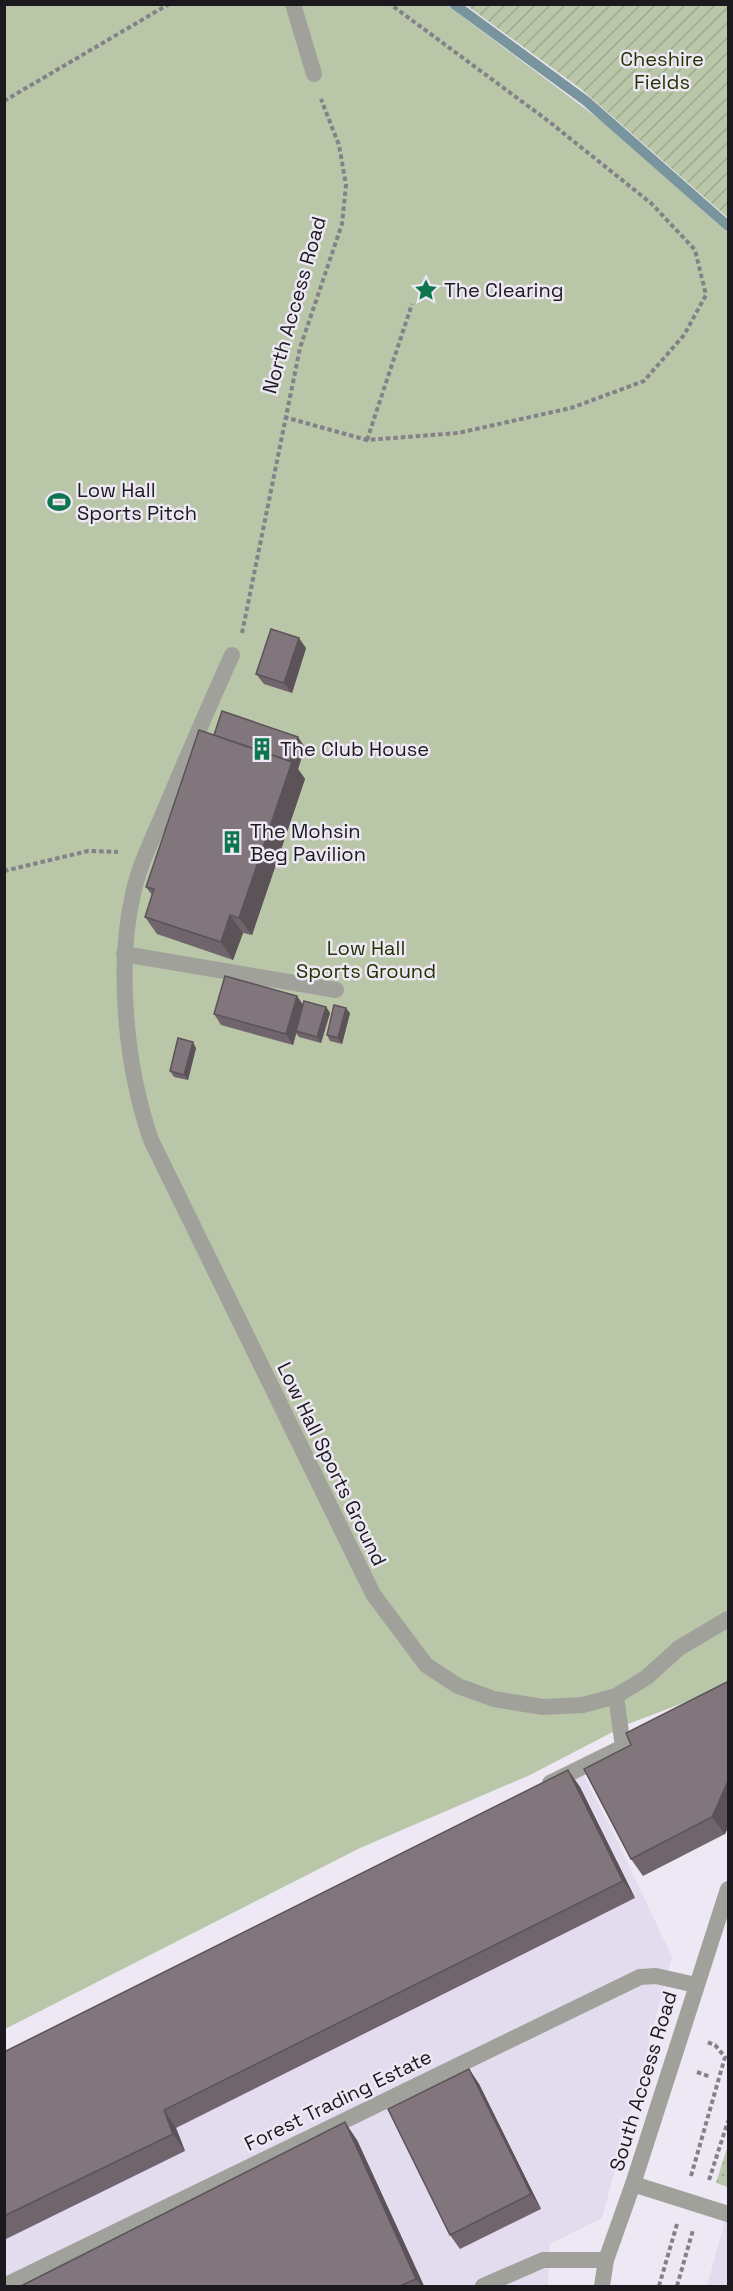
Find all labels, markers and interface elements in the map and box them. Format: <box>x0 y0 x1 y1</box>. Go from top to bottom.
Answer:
park label: Cheshire Fields <box>620 46 704 95</box>
street label: North Access Road <box>256 213 332 397</box>
place icon: The Clearing <box>413 277 439 303</box>
place label: The Clearing <box>444 277 564 303</box>
place label: Low Hall Sports Pitch <box>77 477 197 526</box>
sports icon: Low Hall Sports Pitch <box>46 489 72 515</box>
building icon: The Club House <box>249 736 275 762</box>
place label: The Club House <box>280 736 429 762</box>
place label: The Mohsin Beg Pavilion <box>250 818 366 867</box>
building icon: The Mohsin Beg Pavilion <box>219 829 245 855</box>
park label: Low Hall Sports Ground <box>296 935 436 984</box>
street label: Low Hall Sports Ground <box>271 1358 393 1570</box>
street label: South Access Road <box>603 1988 683 2174</box>
street label: Forest Trading Estate <box>240 2043 436 2157</box>

